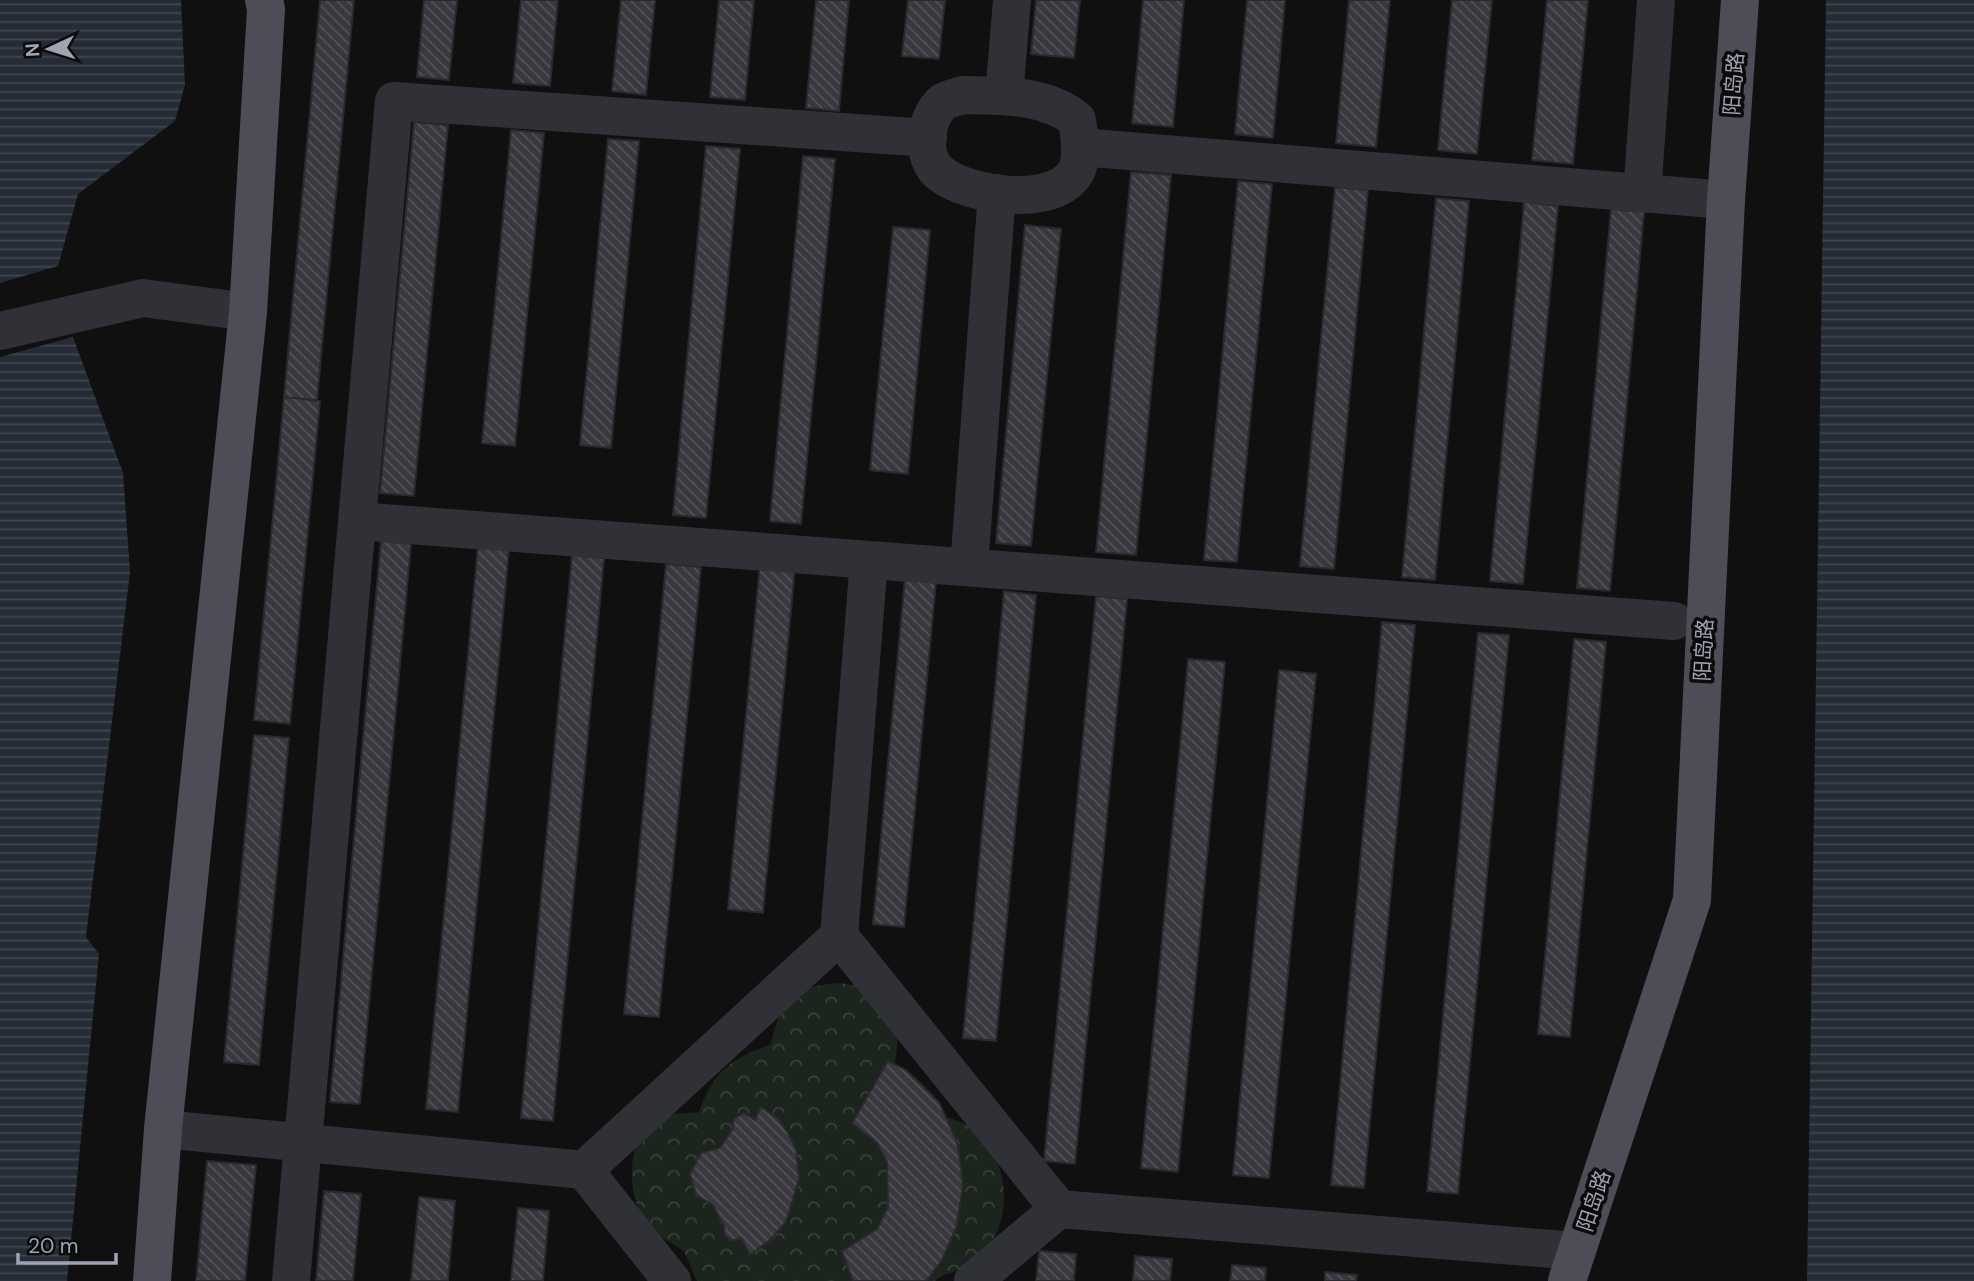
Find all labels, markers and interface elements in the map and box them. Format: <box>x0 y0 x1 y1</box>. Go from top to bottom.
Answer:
north arrow <box>14 14 84 84</box>
text: N <box>20 42 45 58</box>
street label: 阳岛路 <box>1718 52 1750 116</box>
street label: 阳岛路 <box>1688 618 1720 682</box>
street label: 阳岛路 <box>1571 1167 1617 1235</box>
scale bar <box>18 1222 116 1266</box>
text: 20 m <box>28 1232 79 1260</box>

